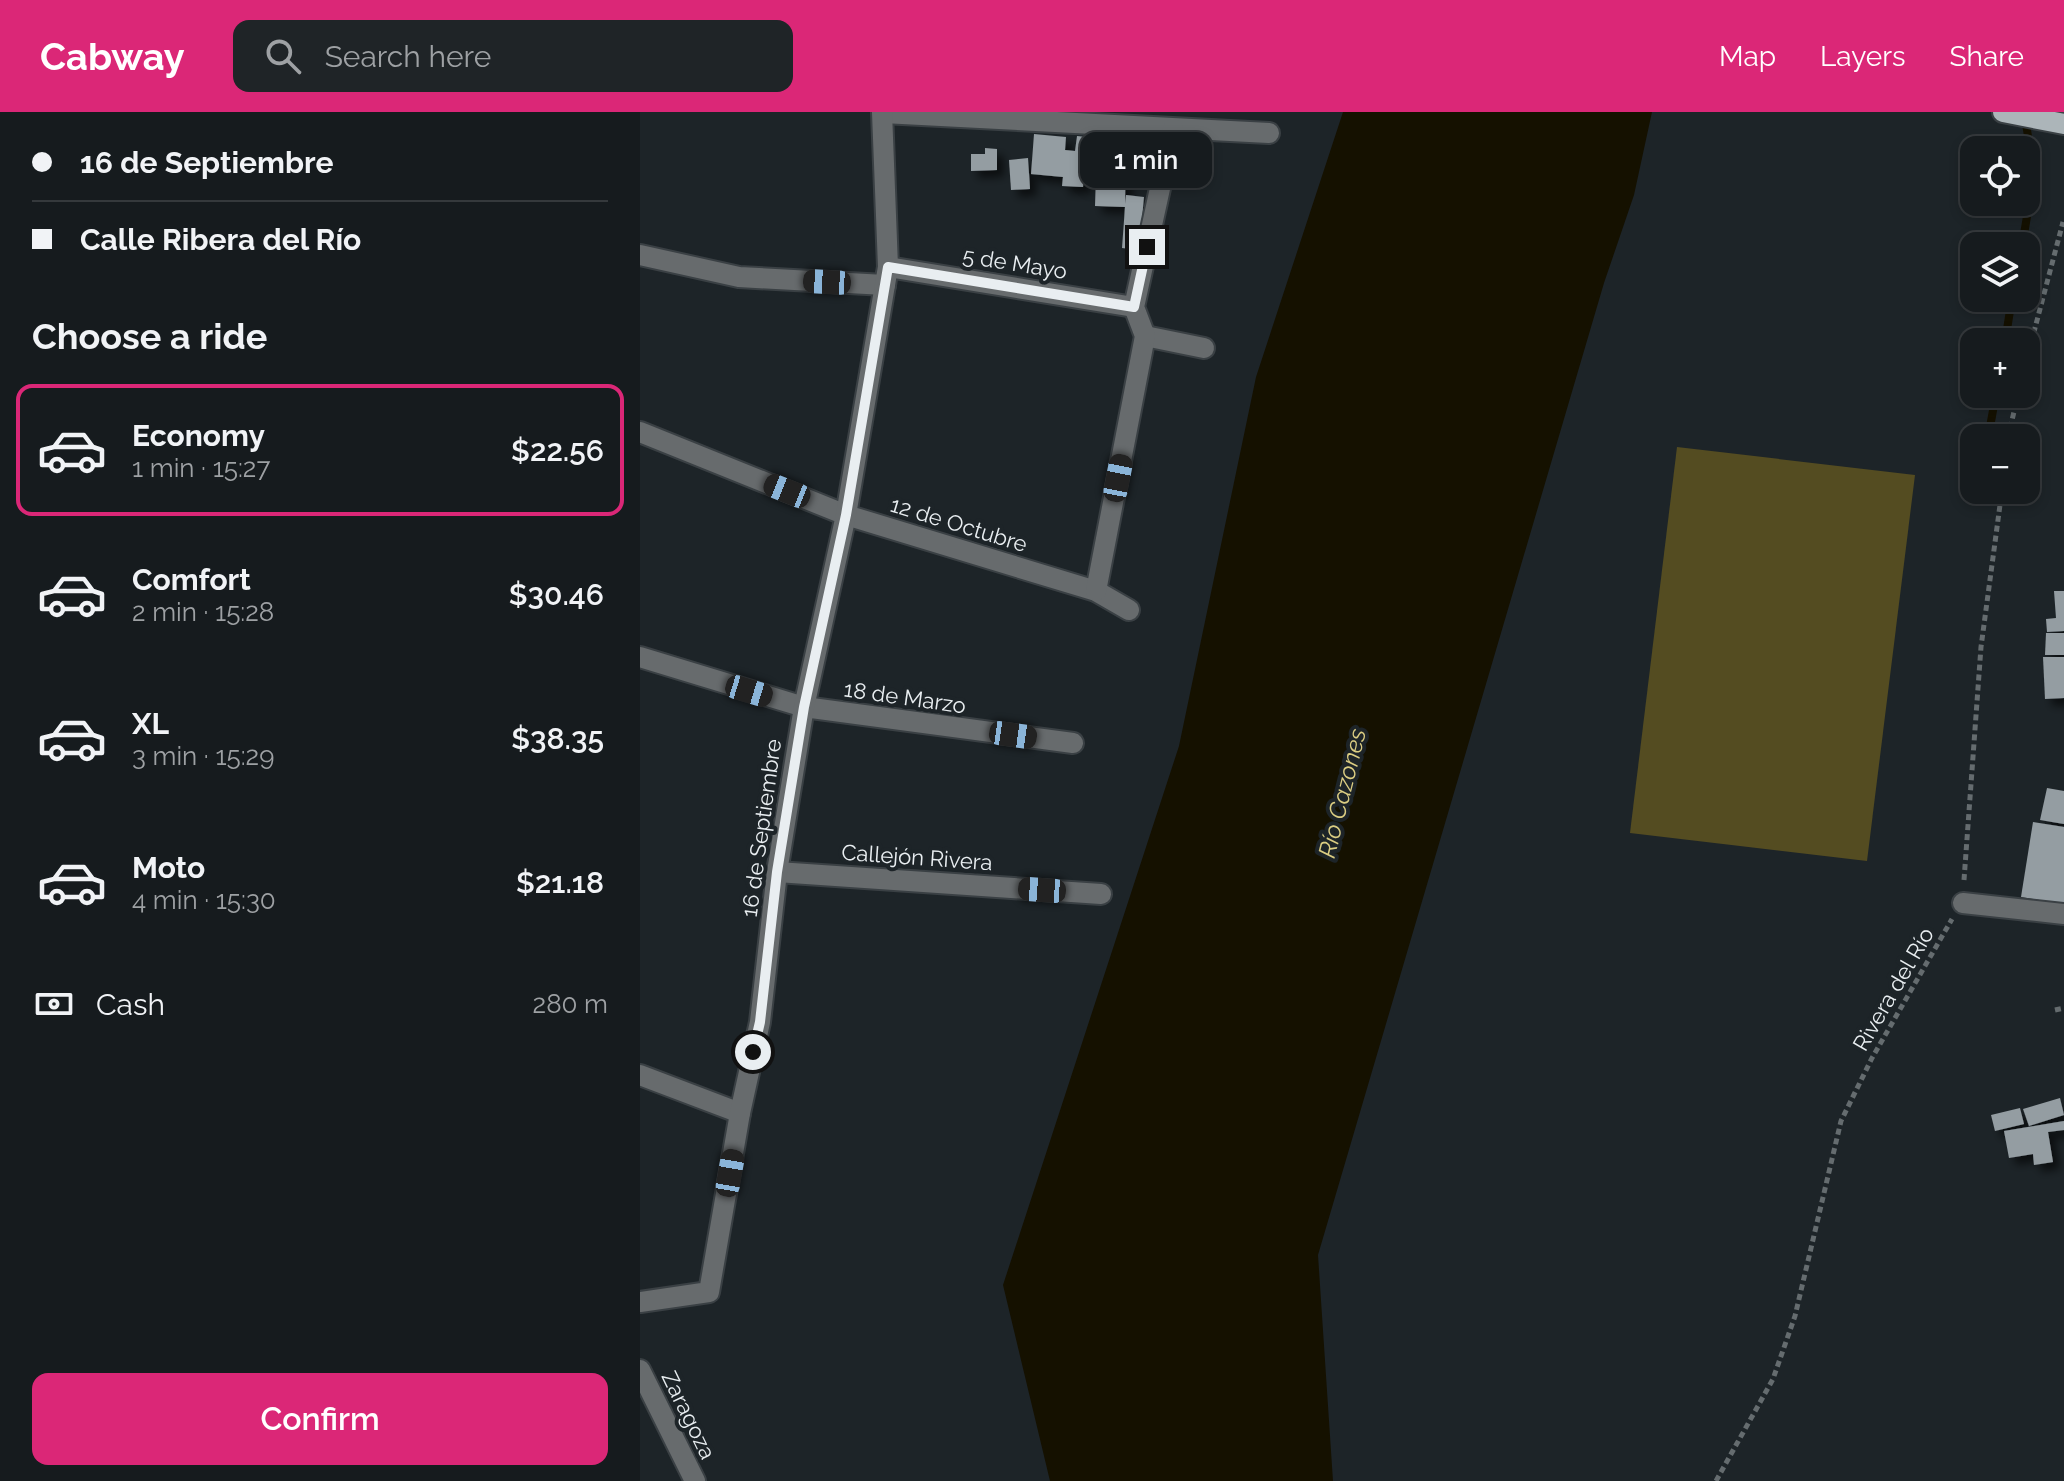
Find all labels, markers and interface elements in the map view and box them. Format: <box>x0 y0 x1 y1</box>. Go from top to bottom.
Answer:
search box <box>233 20 793 92</box>
text: Cabway <box>40 34 185 79</box>
icon: search <box>261 34 305 78</box>
text: Search here <box>325 39 491 74</box>
text: Map <box>1719 40 1776 73</box>
text: Layers <box>1820 40 1906 73</box>
text: Share <box>1950 40 2024 73</box>
callout: 1 min <box>1081 131 1213 187</box>
map controls <box>1960 136 2040 504</box>
button: locate <box>1960 136 2040 216</box>
text: 16 de Septiembre <box>80 145 333 180</box>
text: 1 min <box>1114 145 1178 175</box>
text: Calle Ribera del Río <box>80 222 361 257</box>
route end <box>1129 229 1165 265</box>
button: layers <box>1960 232 2040 312</box>
street label: 5 de Mayo <box>961 242 1069 284</box>
car <box>802 269 852 295</box>
text: Choose a ride <box>32 315 267 357</box>
button: + <box>1960 328 2040 408</box>
icon: car <box>36 414 108 486</box>
text: Economy <box>132 418 265 453</box>
button: − <box>1960 424 2040 504</box>
text: $22.56 <box>511 433 604 468</box>
car <box>1102 452 1134 504</box>
text: 1 min · 15:27 <box>132 453 270 483</box>
car <box>760 471 814 511</box>
street label: 12 de Octubre <box>887 491 1031 557</box>
icon: car <box>36 558 108 630</box>
text: Comfort <box>132 562 251 597</box>
text: $30.46 <box>509 577 604 612</box>
text: 2 min · 15:28 <box>132 597 274 627</box>
car <box>723 673 775 709</box>
street label: 18 de Marzo <box>842 676 968 718</box>
icon: car <box>36 702 108 774</box>
text: XL <box>132 706 169 741</box>
car <box>988 720 1038 750</box>
text: $38.35 <box>511 721 604 756</box>
water label: Río Cazones <box>1312 725 1372 861</box>
street label: 16 de Septiembre <box>736 737 786 919</box>
text: 3 min · 15:29 <box>132 741 274 771</box>
street label: Callejón Rivera <box>841 839 993 875</box>
icon: car <box>36 846 108 918</box>
text: Moto <box>132 850 205 885</box>
text: $21.18 <box>516 865 604 900</box>
car <box>1017 876 1067 904</box>
text: 4 min · 15:30 <box>132 885 276 915</box>
street label: Rivera del Río <box>1847 923 1939 1055</box>
icon: cash <box>32 982 76 1026</box>
text: Cash <box>96 987 165 1022</box>
text: 280 m <box>533 989 608 1019</box>
route start <box>735 1034 771 1070</box>
car <box>714 1147 746 1199</box>
street label: Zaragoza <box>657 1367 721 1463</box>
button: Confirm <box>32 1373 608 1465</box>

